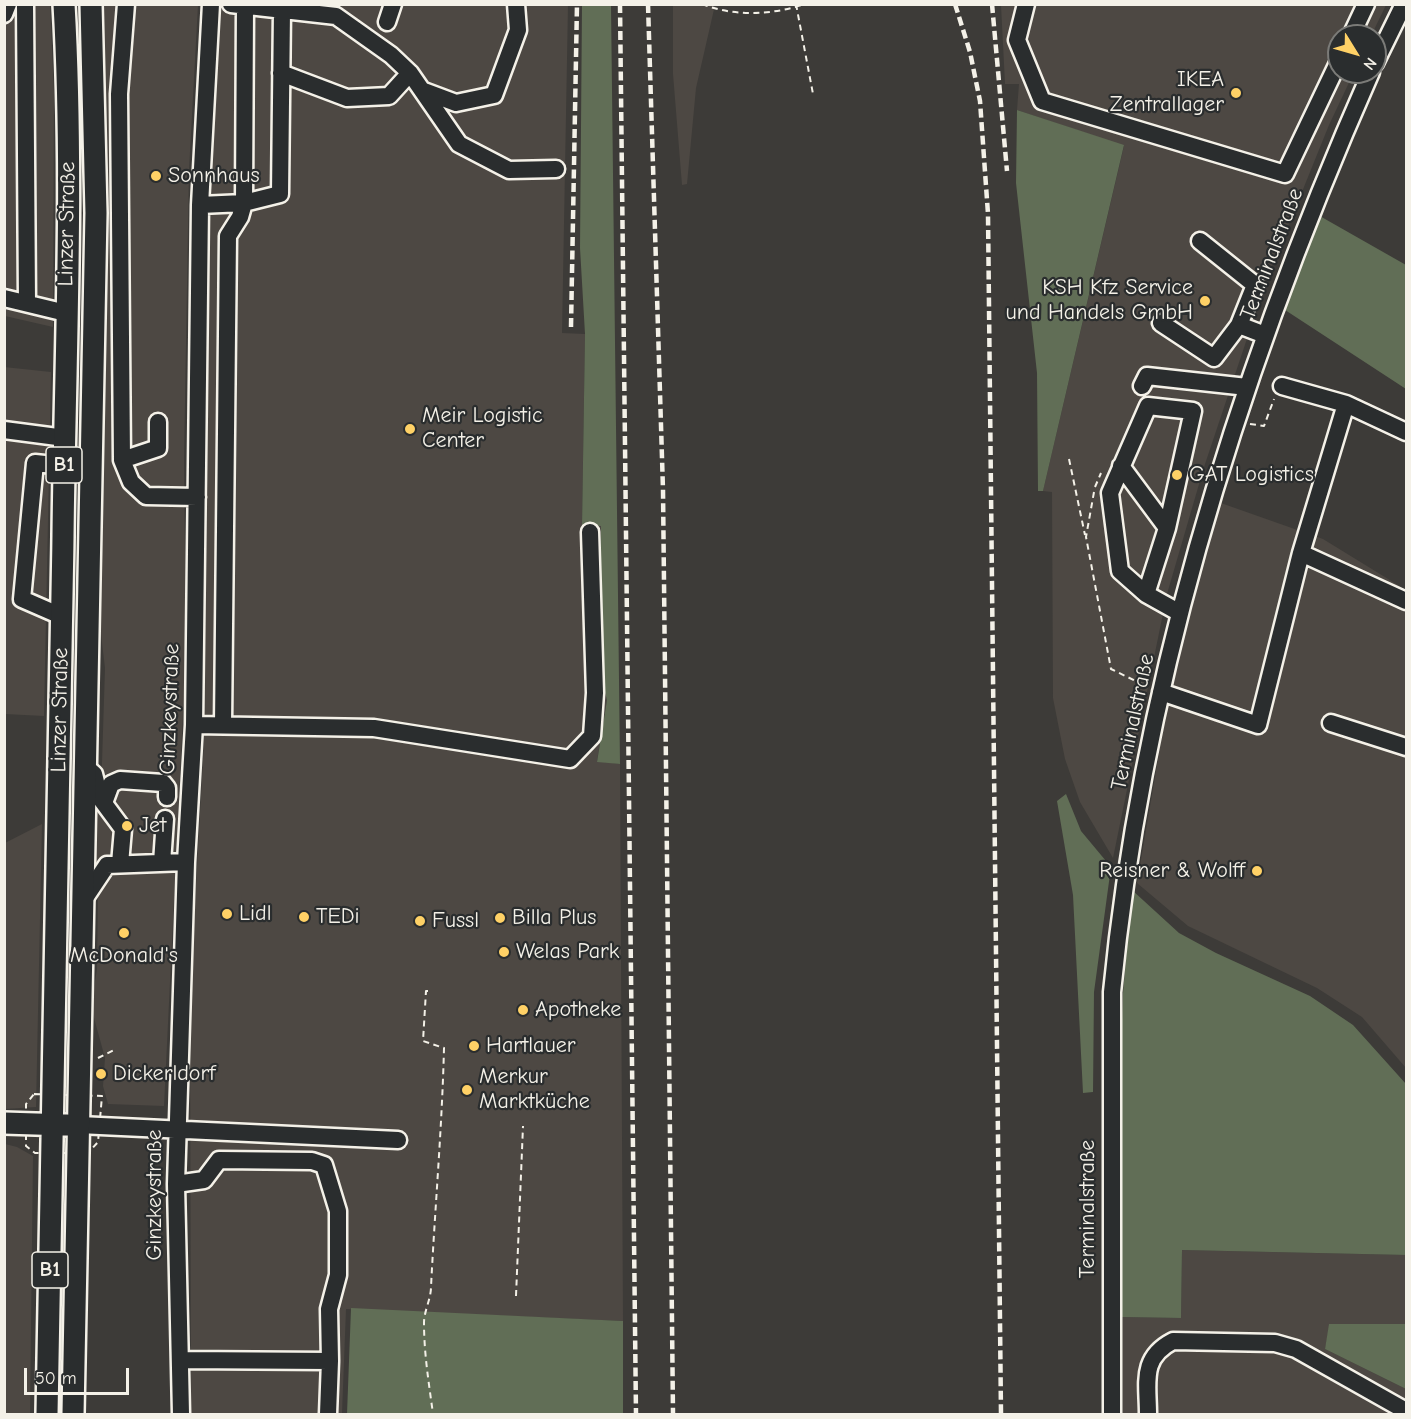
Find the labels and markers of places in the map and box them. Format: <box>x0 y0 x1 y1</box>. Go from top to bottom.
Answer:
place label: IKEA Zentrallager <box>1110 67 1224 118</box>
marker: IKEA Zentrallager <box>1229 86 1243 100</box>
place label: Sonnhaus <box>168 163 260 189</box>
marker: Sonnhaus <box>149 169 163 183</box>
place label: KSH Kfz Service und Handels GmbH <box>1006 275 1193 326</box>
marker: KSH Kfz Service und Handels GmbH <box>1198 294 1212 308</box>
place label: Meir Logistic Center <box>422 403 542 454</box>
marker: Meir Logistic Center <box>403 422 417 436</box>
place label: GAT Logistics <box>1189 462 1314 488</box>
marker: GAT Logistics <box>1170 468 1184 482</box>
place label: Jet <box>139 813 166 839</box>
marker: Jet <box>120 819 134 833</box>
place label: Reisner & Wolff <box>1099 858 1245 884</box>
marker: Reisner & Wolff <box>1250 864 1264 878</box>
place label: Lidl <box>239 901 271 927</box>
place label: TEDi <box>316 904 360 930</box>
place label: Billa Plus <box>512 905 597 931</box>
marker: Lidl <box>220 907 234 921</box>
place label: Fussl <box>432 908 479 934</box>
marker: TEDi <box>297 910 311 924</box>
marker: Billa Plus <box>493 911 507 925</box>
marker: Fussl <box>413 914 427 928</box>
marker: McDonald's <box>117 926 131 940</box>
place label: Welas Park <box>516 939 619 965</box>
place label: McDonald's <box>70 943 178 969</box>
marker: Welas Park <box>497 945 511 959</box>
place label: Apotheke <box>535 997 621 1023</box>
marker: Apotheke <box>516 1003 530 1017</box>
place label: Hartlauer <box>486 1033 575 1059</box>
marker: Hartlauer <box>467 1039 481 1053</box>
place label: Dickerldorf <box>113 1061 215 1087</box>
place label: Merkur Marktküche <box>479 1064 590 1116</box>
marker: Dickerldorf <box>94 1067 108 1081</box>
marker: Merkur Marktküche <box>460 1083 474 1097</box>

